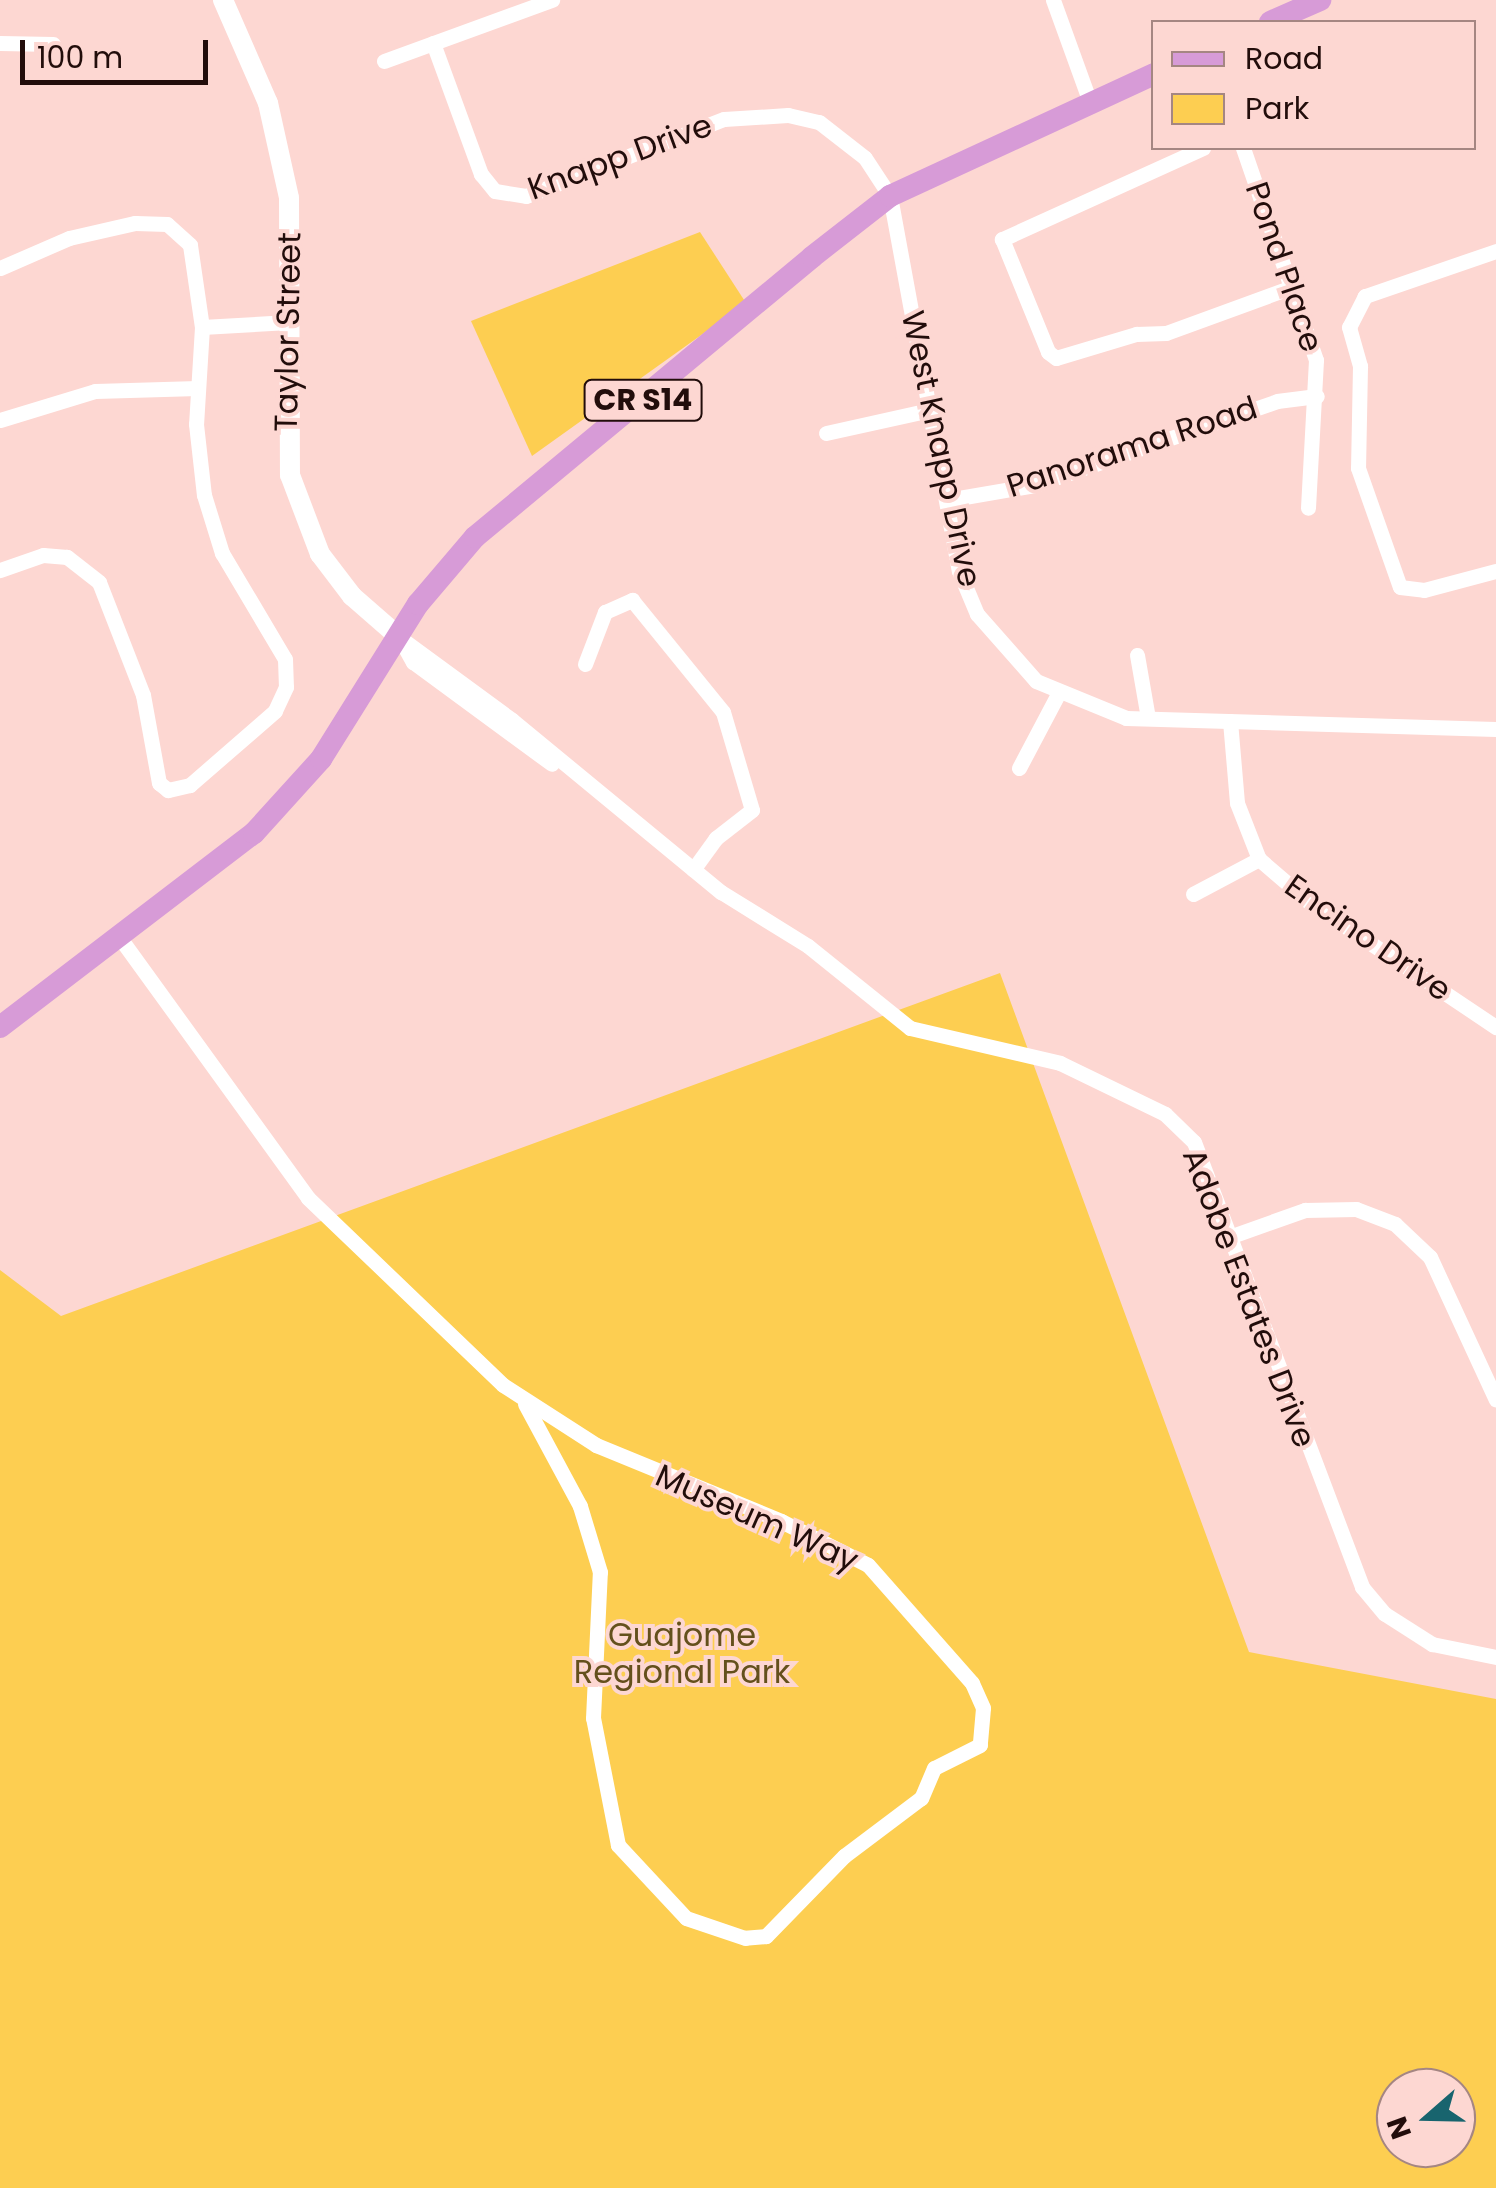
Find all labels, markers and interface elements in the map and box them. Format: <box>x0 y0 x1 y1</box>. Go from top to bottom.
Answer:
scale bar <box>25 20 212 82</box>
legend <box>1151 20 1476 150</box>
text: 100 m <box>37 36 123 79</box>
text: Road <box>1245 37 1323 80</box>
text: Park <box>1245 87 1309 130</box>
street label: Knapp Drive <box>523 106 717 208</box>
street label: Pond Place <box>1237 177 1331 357</box>
street label: Taylor Street <box>267 232 309 432</box>
street label: West Knapp Drive <box>893 307 989 591</box>
road number: CR S14 <box>583 375 703 425</box>
street label: Panorama Road <box>1002 388 1262 506</box>
street label: Encino Drive <box>1278 867 1458 1009</box>
street label: Adobe Estates Drive <box>1174 1143 1324 1453</box>
street label: Museum Way <box>650 1456 864 1580</box>
park label: Guajome Regional Park <box>574 1617 790 1692</box>
north arrow <box>1376 2068 1476 2168</box>
text: N <box>1377 2111 1421 2144</box>

